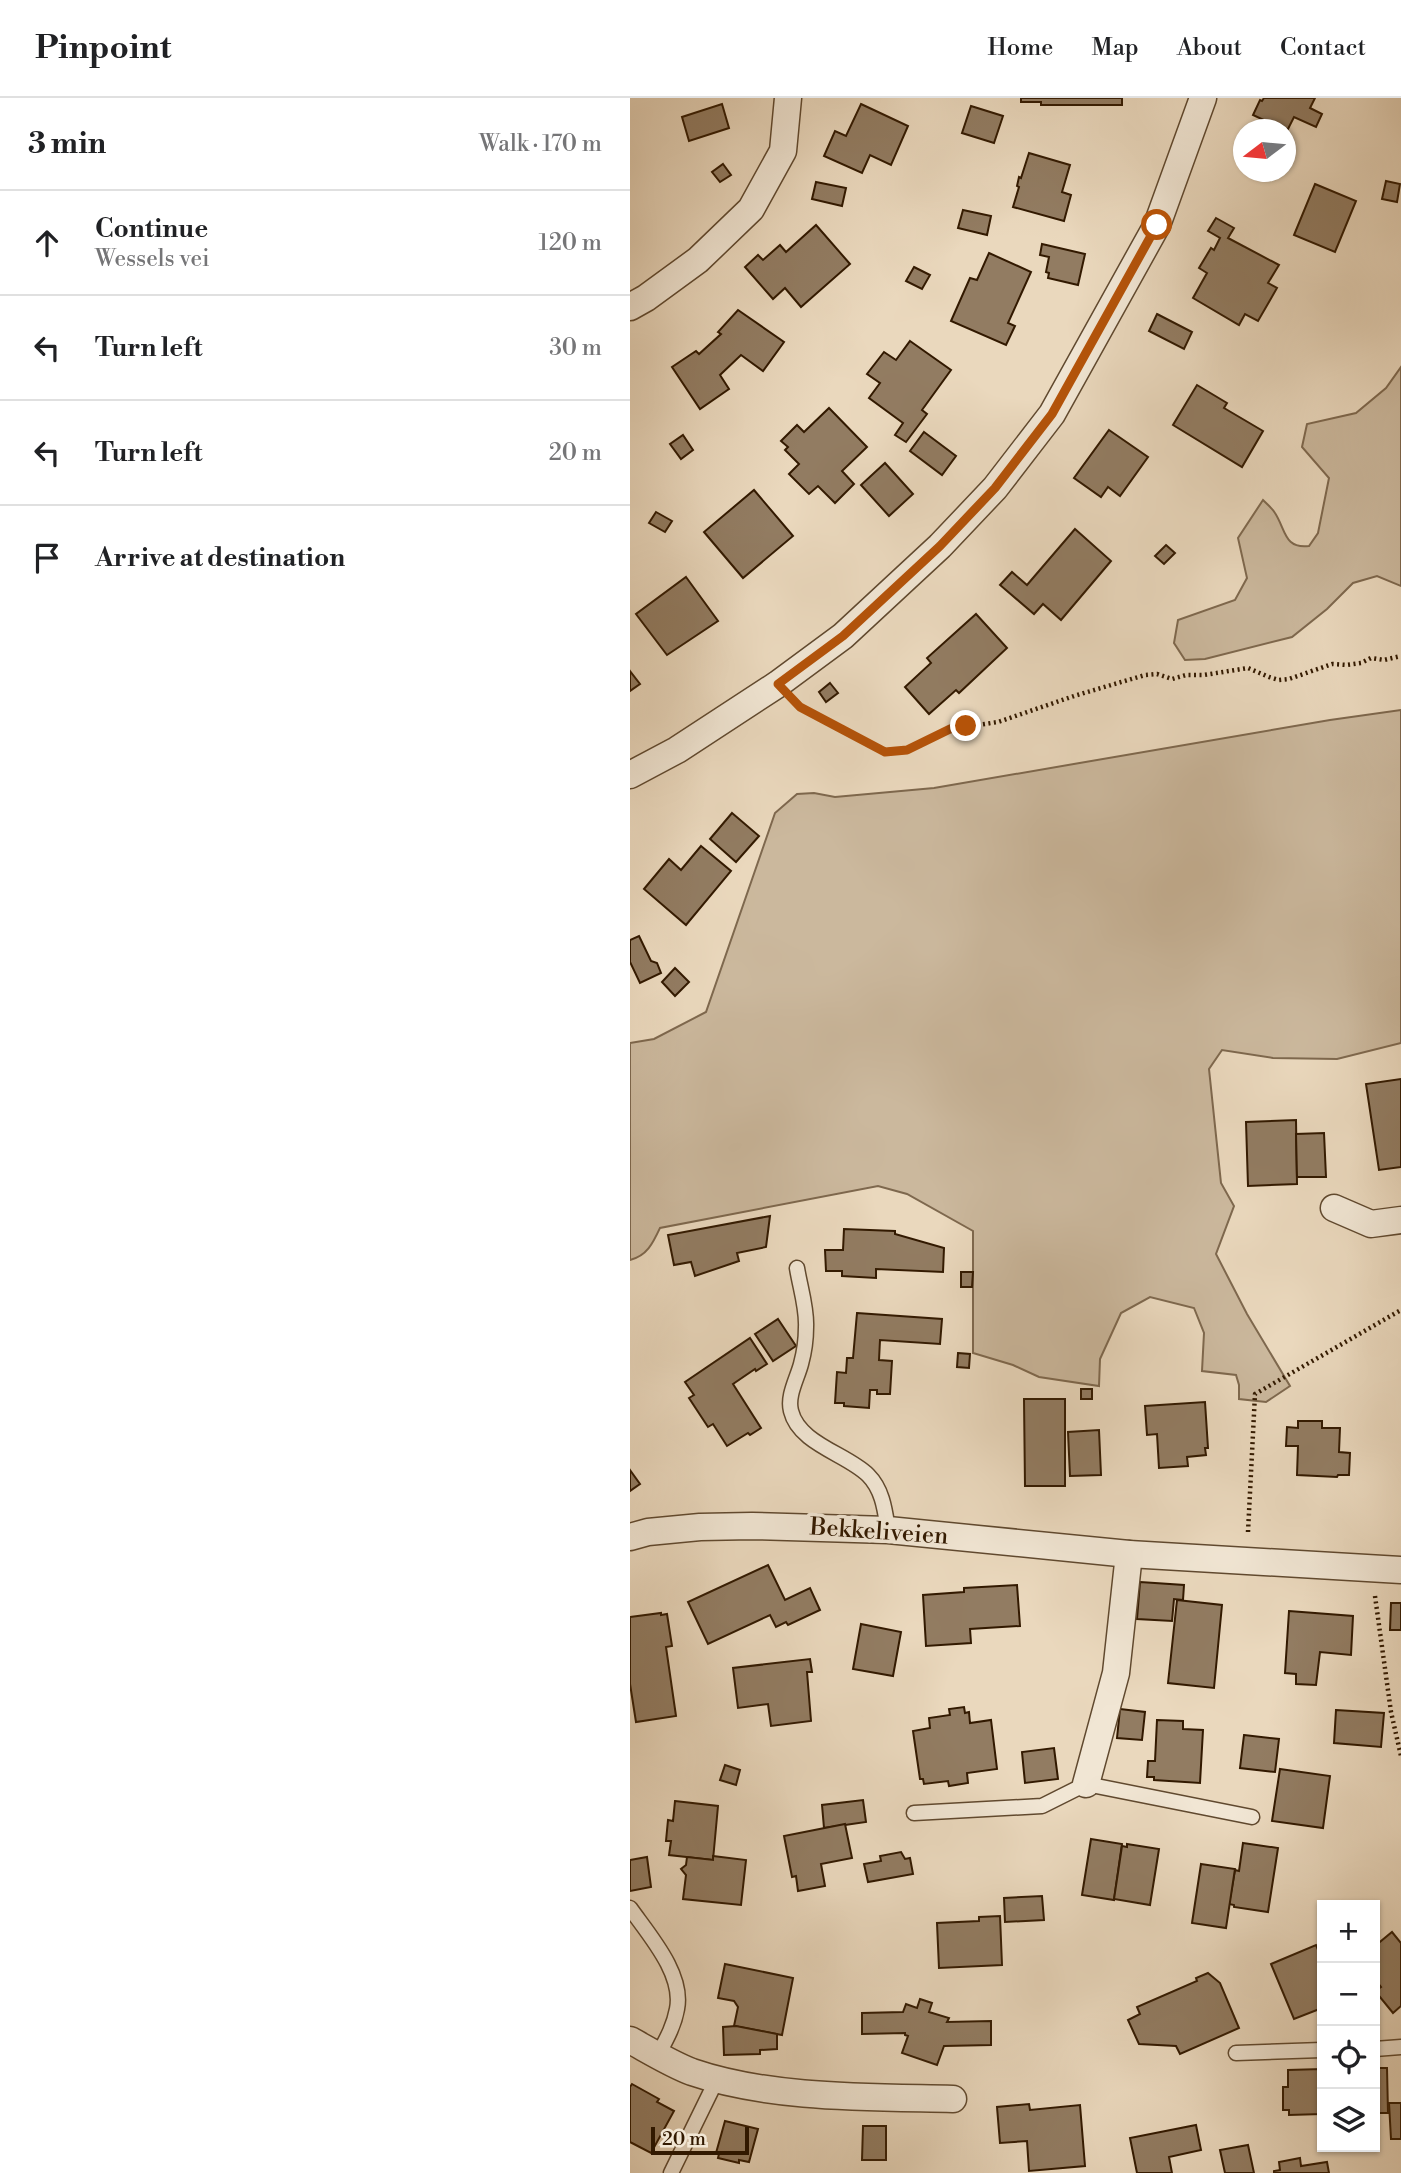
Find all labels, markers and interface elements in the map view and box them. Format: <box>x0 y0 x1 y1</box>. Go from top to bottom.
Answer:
text: Pinpoint <box>35 28 172 69</box>
text: Home <box>988 33 1053 63</box>
text: Map <box>1091 33 1139 63</box>
text: About <box>1177 33 1242 63</box>
text: Contact <box>1280 33 1366 63</box>
north arrow <box>1233 119 1296 182</box>
text: 3 min <box>28 125 106 163</box>
text: Walk · 170 m <box>479 130 602 158</box>
route start <box>1141 209 1172 240</box>
text: Continue <box>95 213 208 245</box>
icon: ahead <box>28 224 66 262</box>
text: 120 m <box>538 229 602 257</box>
text: Wessels vei <box>95 245 210 273</box>
icon: left <box>28 329 66 367</box>
text: Turn left <box>95 332 203 364</box>
text: 30 m <box>549 334 602 362</box>
icon: left <box>28 434 66 472</box>
text: Turn left <box>95 437 203 469</box>
text: 20 m <box>549 439 602 467</box>
icon: arrive <box>28 539 66 577</box>
text: Arrive at destination <box>95 542 345 574</box>
route end <box>950 710 981 741</box>
street label: Bekkeliveien <box>808 1512 949 1552</box>
map controls <box>1317 1900 1380 2152</box>
button: + <box>1317 1900 1380 1963</box>
button: − <box>1317 1963 1380 2026</box>
button: locate <box>1317 2026 1380 2089</box>
button: layers <box>1317 2089 1380 2152</box>
scale bar <box>651 2124 749 2156</box>
text: 20 m <box>662 2127 706 2151</box>

